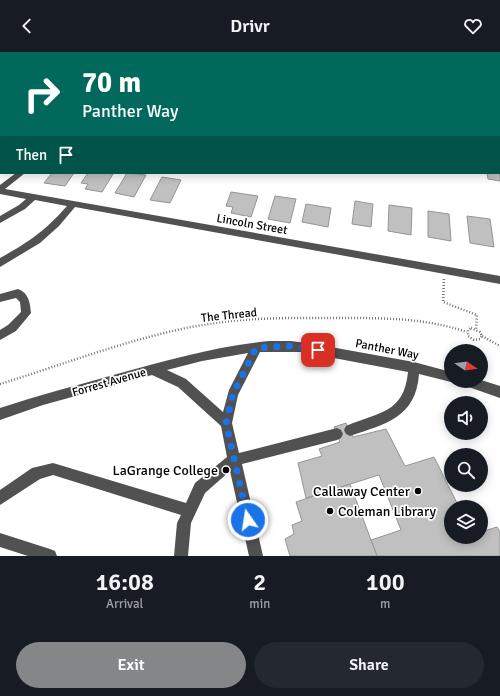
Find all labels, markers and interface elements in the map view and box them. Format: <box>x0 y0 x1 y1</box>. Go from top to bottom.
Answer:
icon: back <box>16 15 38 37</box>
text: Drivr <box>230 15 270 37</box>
icon: heart <box>462 15 484 37</box>
text: 70 m <box>82 66 141 100</box>
icon: right <box>16 68 68 120</box>
text: Panther Way <box>82 100 178 122</box>
icon: arrive <box>55 144 77 166</box>
text: Then <box>16 146 47 164</box>
street label: Lincoln Street <box>215 211 288 238</box>
street label: The Thread <box>200 305 258 326</box>
pin <box>301 333 335 367</box>
street label: Panther Way <box>354 336 420 363</box>
icon: arrive <box>307 339 329 361</box>
north arrow <box>444 344 488 388</box>
map controls <box>444 344 488 544</box>
street label: Forrest Avenue <box>70 365 148 400</box>
button: sound <box>444 396 488 440</box>
button: search <box>444 448 488 492</box>
place label: LaGrange College <box>113 462 218 479</box>
marker: LaGrange College <box>221 465 231 475</box>
place label: Callaway Center <box>313 483 411 500</box>
marker: Callaway Center <box>413 486 423 496</box>
position arrow <box>227 499 269 541</box>
button: layers <box>444 500 488 544</box>
place label: Coleman Library <box>338 503 436 520</box>
marker: Coleman Library <box>325 506 335 516</box>
text: 16:08 <box>95 567 154 597</box>
text: 2 <box>253 567 266 597</box>
text: 100 <box>366 567 405 597</box>
text: Arrival <box>106 596 143 612</box>
text: min <box>249 596 270 612</box>
text: m <box>380 596 390 612</box>
button: Exit <box>16 642 246 688</box>
button: Share <box>254 642 484 688</box>

